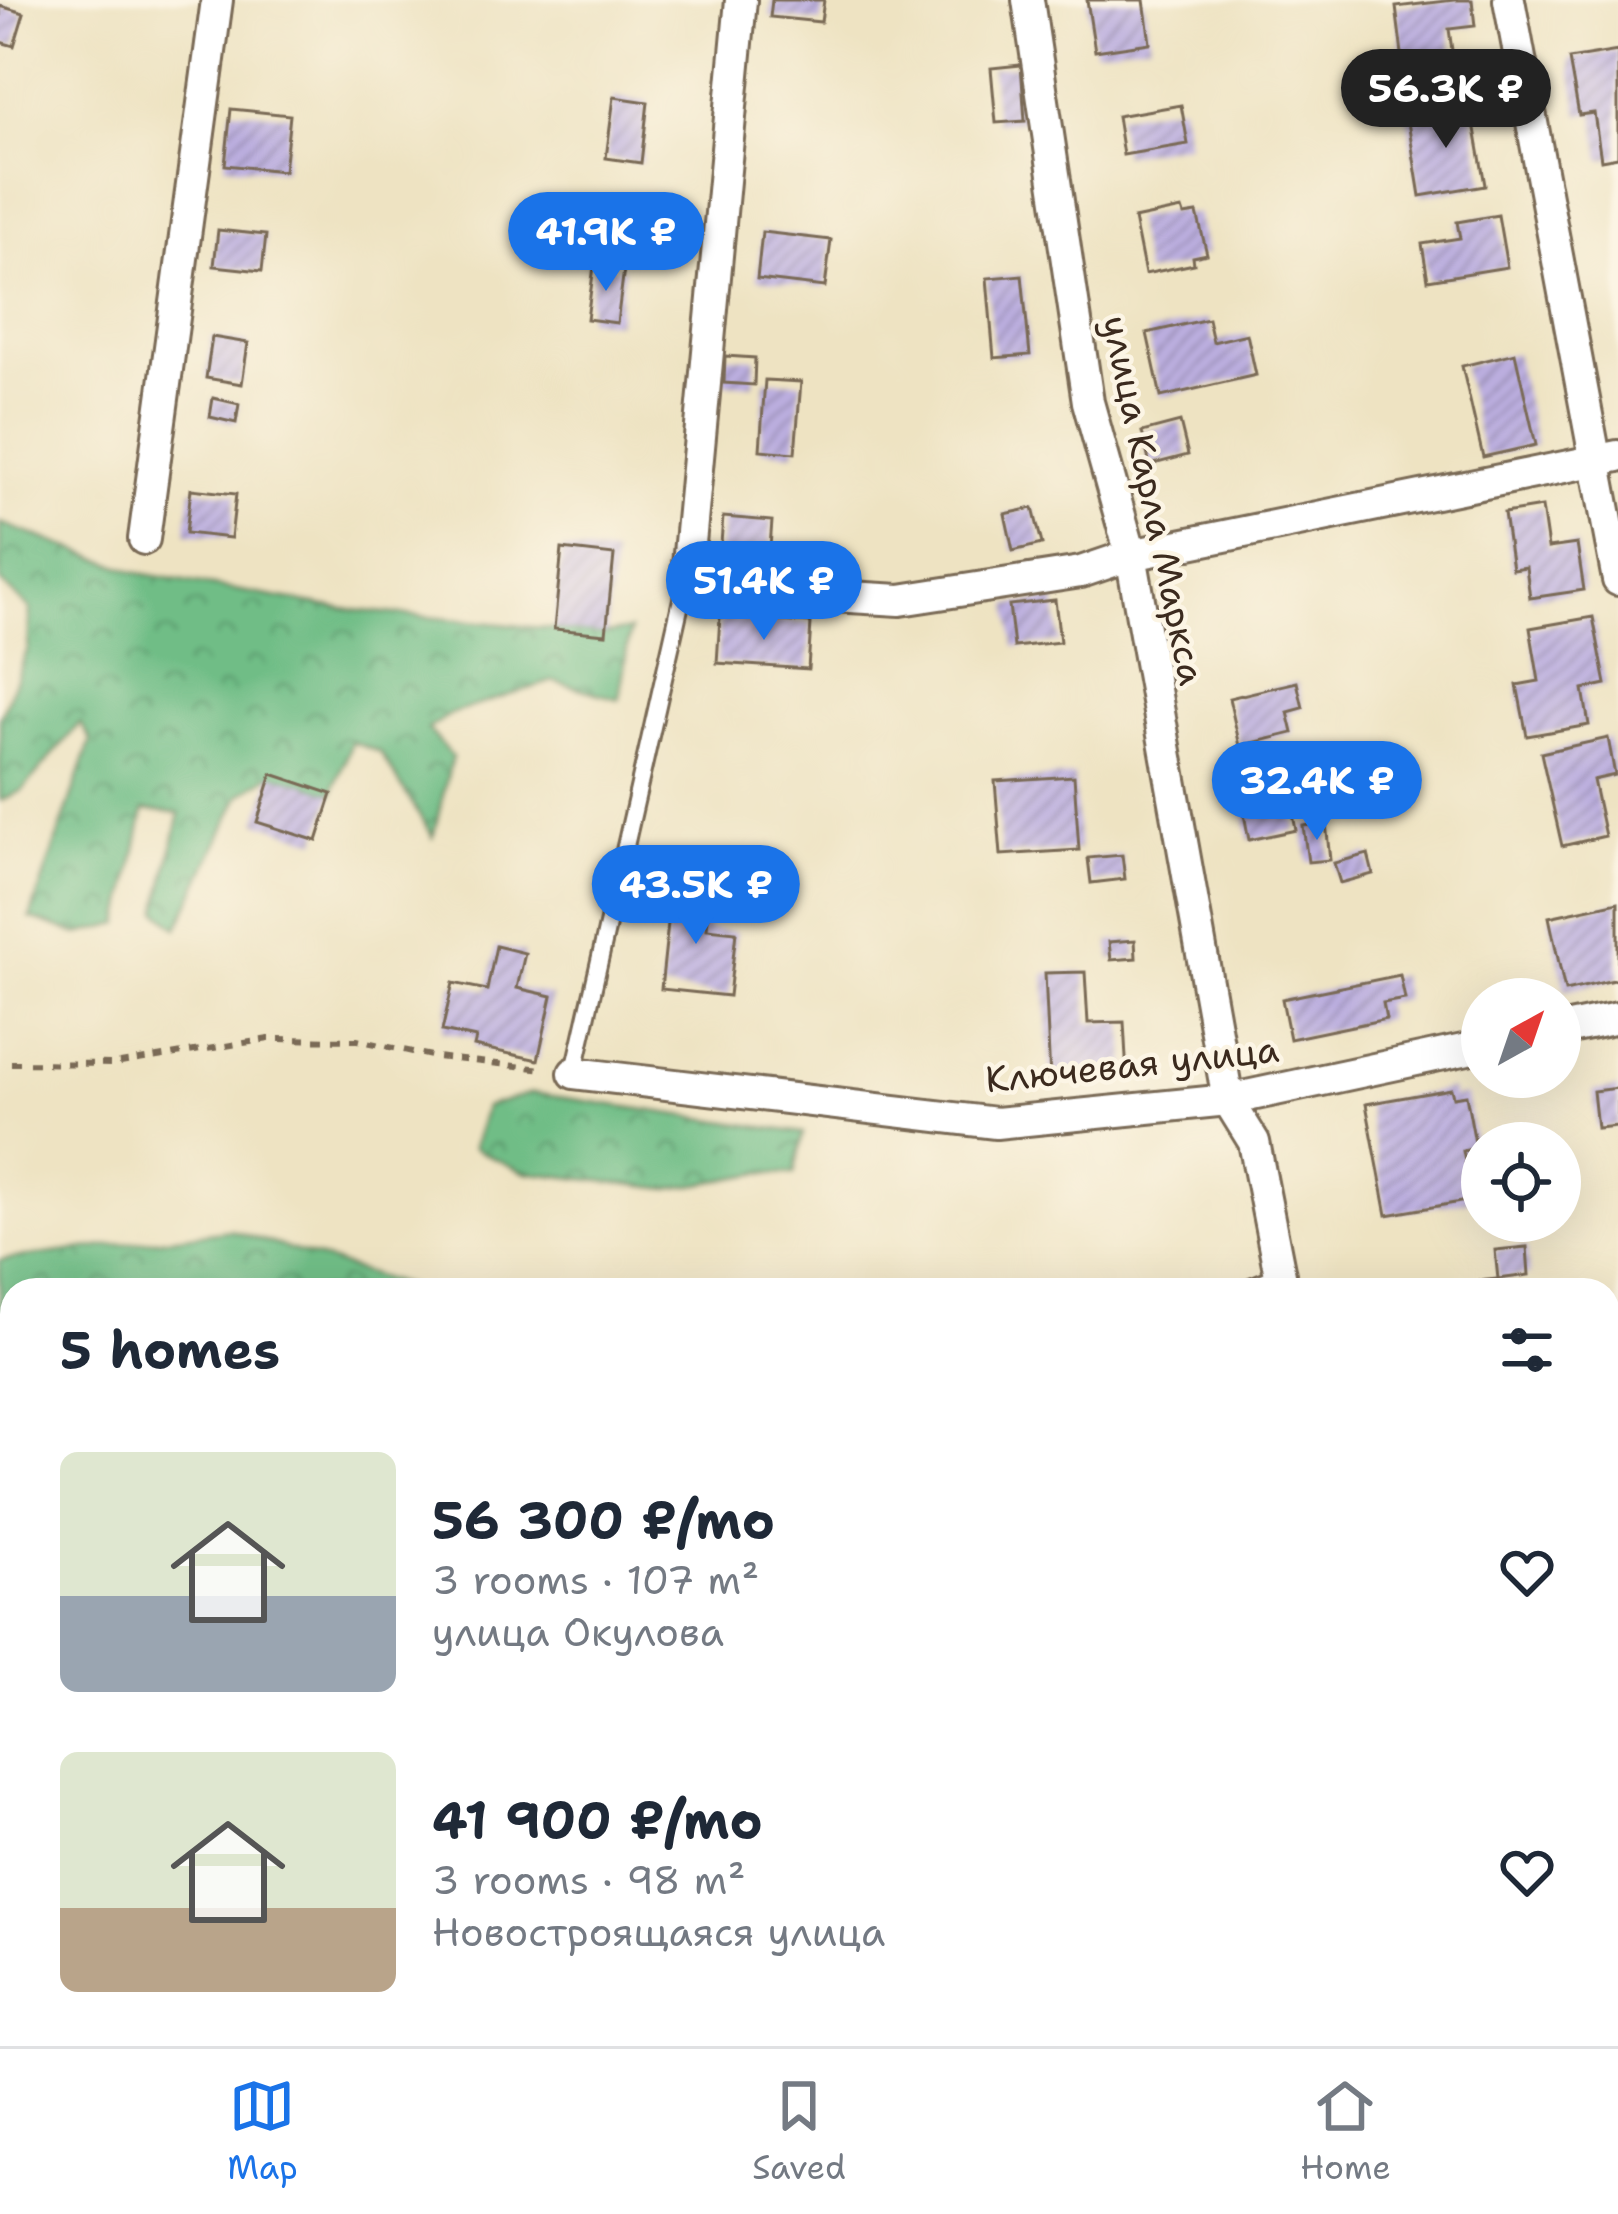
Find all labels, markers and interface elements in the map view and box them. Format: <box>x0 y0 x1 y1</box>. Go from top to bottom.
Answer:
pin: 56.3K ₽ <box>1335 49 1557 151</box>
text: 56.3K ₽ <box>1368 62 1524 114</box>
pin: 41.9K ₽ <box>495 192 717 294</box>
text: 41.9K ₽ <box>535 205 677 257</box>
street label: улица Карла Маркса <box>1090 311 1217 689</box>
pin: 51.4K ₽ <box>653 541 875 643</box>
text: 51.4K ₽ <box>693 554 835 606</box>
pin: 32.4K ₽ <box>1206 741 1428 843</box>
text: 32.4K ₽ <box>1239 754 1395 806</box>
pin: 43.5K ₽ <box>585 845 807 947</box>
text: 43.5K ₽ <box>619 858 773 910</box>
north arrow <box>1461 978 1581 1098</box>
map controls <box>1461 978 1581 1242</box>
street label: Ключевая улица <box>983 1025 1281 1104</box>
button: locate <box>1461 1122 1581 1242</box>
text: 5 homes <box>60 1316 280 1384</box>
icon: filters <box>1494 1317 1560 1383</box>
text: 56 300 ₽/mo <box>432 1486 775 1554</box>
icon: home <box>156 1500 300 1644</box>
icon: heart <box>1494 1539 1560 1605</box>
text: 3 rooms · 107 m² <box>432 1554 759 1606</box>
text: улица Окулова <box>432 1606 724 1658</box>
text: 41 900 ₽/mo <box>432 1786 763 1854</box>
icon: home <box>156 1800 300 1944</box>
icon: heart <box>1494 1839 1560 1905</box>
text: 3 rooms · 98 m² <box>432 1854 745 1906</box>
text: Новостроящаяся улица <box>432 1906 885 1958</box>
tab: Map <box>227 2073 298 2190</box>
tab: Saved <box>752 2073 846 2190</box>
tab: Home <box>1300 2073 1391 2190</box>

